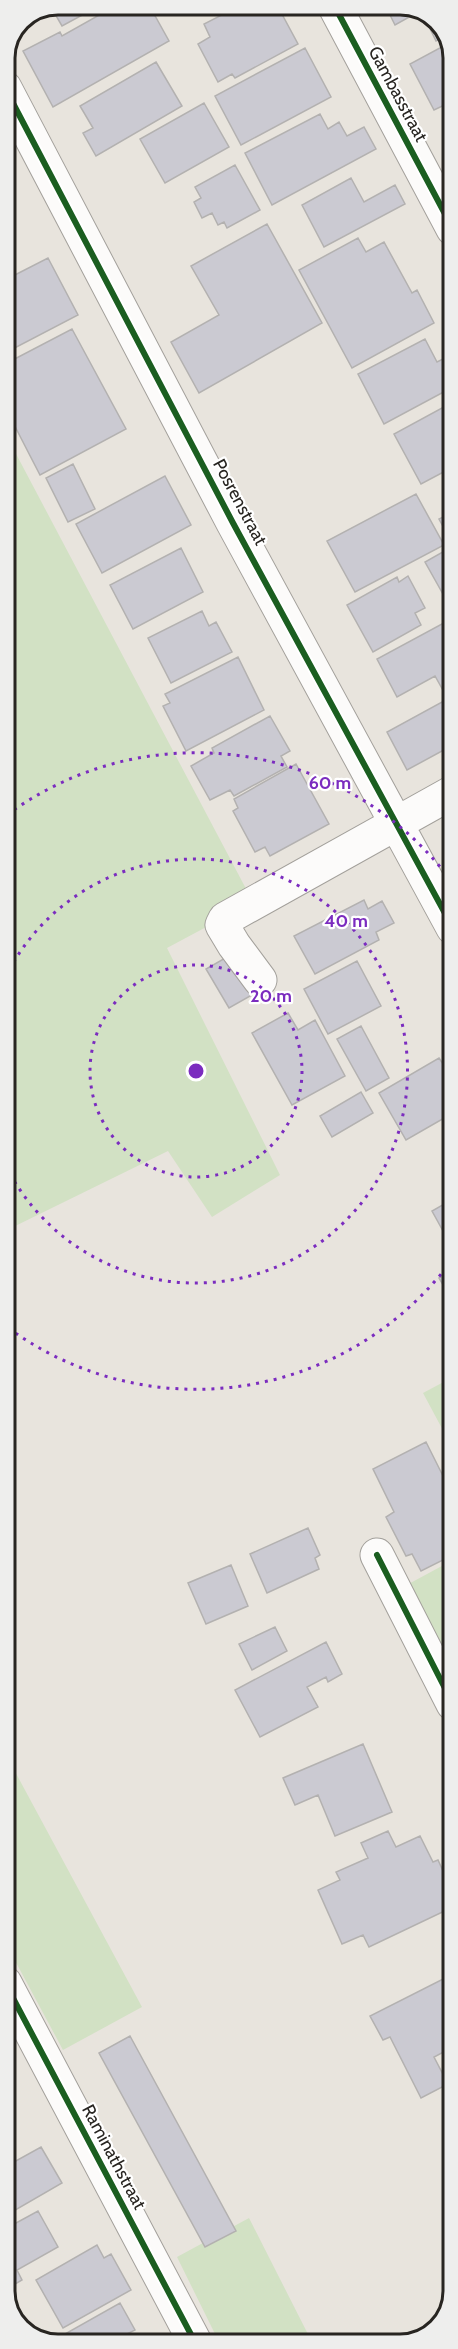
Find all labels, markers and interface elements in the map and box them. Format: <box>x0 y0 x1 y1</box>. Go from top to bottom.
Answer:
street label: Gambasstraat <box>364 43 432 145</box>
street label: Posrenstraat <box>208 455 272 549</box>
text: 60 m <box>309 772 351 794</box>
text: 40 m <box>324 910 368 932</box>
text: 20 m <box>250 985 292 1007</box>
centre of rings <box>186 1061 206 1081</box>
street label: Raminathstraat <box>77 2101 151 2213</box>

